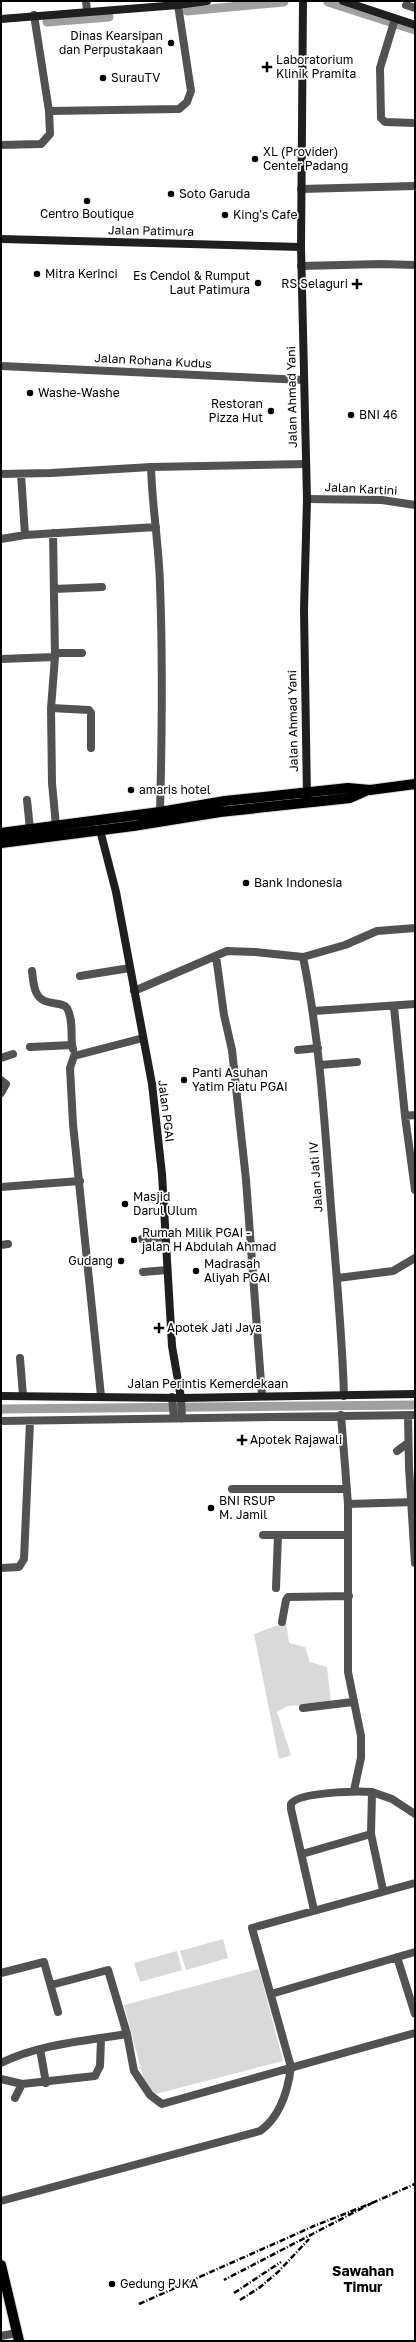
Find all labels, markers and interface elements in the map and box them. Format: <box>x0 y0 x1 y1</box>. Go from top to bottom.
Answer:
place label: Dinas Kearsipan dan Perpustakaan <box>59 28 163 57</box>
marker: Dinas Kearsipan dan Perpustakaan <box>166 38 176 48</box>
place label: Laboratorium Klinik Pramita <box>276 52 356 81</box>
marker: Laboratorium Klinik Pramita <box>261 61 273 73</box>
place label: SurauTV <box>111 70 160 85</box>
marker: SurauTV <box>98 73 108 83</box>
place label: XL (Provider) Center Padang <box>263 144 348 173</box>
marker: XL (Provider) Center Padang <box>250 154 260 164</box>
place label: Soto Garuda <box>179 186 250 201</box>
marker: Soto Garuda <box>166 189 176 199</box>
marker: Centro Boutique <box>82 196 92 206</box>
place label: Centro Boutique <box>40 206 134 221</box>
place label: King's Cafe <box>233 207 297 222</box>
marker: King's Cafe <box>220 210 230 220</box>
street label: Jalan Patimura <box>108 222 194 239</box>
place label: Mitra Kerinci <box>45 266 118 281</box>
place label: Es Cendol & Rumput Laut Patimura <box>133 268 250 297</box>
marker: Mitra Kerinci <box>32 269 42 279</box>
place label: RS Selaguri <box>281 276 348 291</box>
marker: Es Cendol & Rumput Laut Patimura <box>253 278 263 288</box>
marker: RS Selaguri <box>351 278 363 290</box>
street label: Jalan Ahmad Yani <box>283 346 300 448</box>
street label: Jalan Rohana Kudus <box>94 350 212 371</box>
place label: Washe-Washe <box>38 385 120 400</box>
marker: Washe-Washe <box>25 388 35 398</box>
place label: Restoran Pizza Hut <box>209 396 263 425</box>
marker: Restoran Pizza Hut <box>266 406 276 416</box>
place label: BNI 46 <box>359 407 398 422</box>
marker: BNI 46 <box>346 410 356 420</box>
street label: Jalan Kartini <box>324 479 398 498</box>
street label: Jalan Ahmad Yani <box>284 670 301 772</box>
place label: amaris hotel <box>139 782 211 797</box>
marker: amaris hotel <box>126 785 136 795</box>
place label: Bank Indonesia <box>254 875 342 890</box>
marker: Bank Indonesia <box>241 878 251 888</box>
place label: Panti Asuhan Yatim Piatu PGAI <box>192 1065 288 1094</box>
marker: Panti Asuhan Yatim Piatu PGAI <box>179 1075 189 1085</box>
street label: Jalan PGAI <box>155 1079 178 1143</box>
street label: Jalan Jati IV <box>306 1141 325 1213</box>
place label: Masjid Darul Ulum <box>133 1189 197 1218</box>
marker: Masjid Darul Ulum <box>120 1199 130 1209</box>
place label: Rumah Milik PGAI - jalan H Abdulah Ahmad <box>141 1225 276 1254</box>
marker: Rumah Milik PGAI - jalan H Abdulah Ahmad <box>129 1235 139 1245</box>
place label: Gudang <box>68 1253 113 1268</box>
marker: Gudang <box>116 1256 126 1266</box>
place label: Madrasah Aliyah PGAI <box>204 1256 270 1285</box>
marker: Madrasah Aliyah PGAI <box>191 1266 201 1276</box>
place label: Apotek Jati Jaya <box>167 1320 262 1335</box>
marker: Apotek Jati Jaya <box>154 1323 164 1333</box>
street label: Jalan Perintis Kemerdekaan <box>128 1376 288 1391</box>
place label: Apotek Rajawali <box>250 1432 342 1447</box>
marker: Apotek Rajawali <box>237 1435 247 1445</box>
place label: BNI RSUP M. Jamil <box>219 1493 276 1522</box>
marker: BNI RSUP M. Jamil <box>206 1503 216 1513</box>
district label: Sawahan Timur <box>332 2262 394 2295</box>
place label: Gedung PJKA <box>120 2276 198 2291</box>
marker: Gedung PJKA <box>107 2279 117 2289</box>

